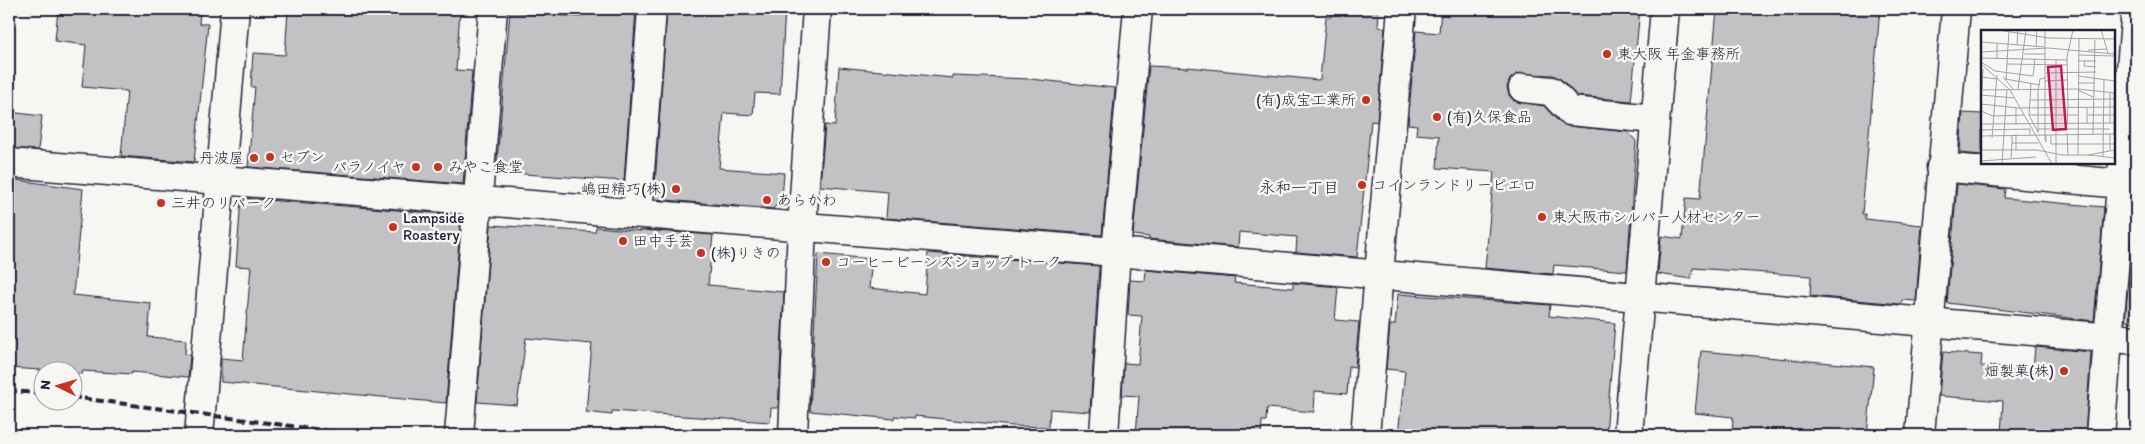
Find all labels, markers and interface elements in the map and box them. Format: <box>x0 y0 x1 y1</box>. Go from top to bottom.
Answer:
inset map <box>1981 30 2115 164</box>
place label: 東大阪 年金事務所 <box>1617 45 1740 63</box>
marker: 東大阪 年金事務所 <box>1601 48 1613 60</box>
place label: (有)成宝工業所 <box>1256 91 1356 109</box>
marker: (有)成宝工業所 <box>1360 94 1372 106</box>
place label: (有)久保食品 <box>1447 108 1532 126</box>
marker: (有)久保食品 <box>1431 111 1443 123</box>
place label: セブン <box>280 148 325 166</box>
place label: 丹波屋 <box>199 149 244 167</box>
marker: セブン <box>264 151 276 163</box>
marker: 丹波屋 <box>248 152 260 164</box>
place label: パラノイヤ <box>332 158 406 176</box>
place label: みやこ食堂 <box>448 158 523 176</box>
marker: パラノイヤ <box>410 161 422 173</box>
marker: みやこ食堂 <box>432 161 444 173</box>
place label: コインランドリーピエロ <box>1372 176 1537 194</box>
district label: 永和一丁目 <box>1259 178 1339 197</box>
marker: コインランドリーピエロ <box>1356 179 1368 191</box>
place label: 嶋田精巧(株) <box>581 180 666 198</box>
marker: 嶋田精巧(株) <box>670 183 682 195</box>
place label: あらかわ <box>777 191 837 209</box>
place label: 三井のリパーク <box>171 194 276 212</box>
marker: あらかわ <box>761 194 773 206</box>
marker: 三井のリパーク <box>155 197 167 209</box>
place label: 東大阪市シルバー人材センター <box>1552 208 1761 226</box>
place label: Lampside Roastery <box>403 209 465 244</box>
marker: 東大阪市シルバー人材センター <box>1536 211 1548 223</box>
marker: Lampside Roastery <box>387 221 399 233</box>
place label: 田中手芸 <box>633 232 693 250</box>
marker: 田中手芸 <box>617 235 629 247</box>
place label: (株)りきの <box>711 244 781 262</box>
marker: (株)りきの <box>695 247 707 259</box>
place label: コーヒービーンズショップ トーク <box>836 253 1061 271</box>
marker: コーヒービーンズショップ トーク <box>820 256 832 268</box>
north arrow <box>32 362 82 412</box>
place label: 畑製菓(株) <box>1984 362 2054 380</box>
marker: 畑製菓(株) <box>2058 365 2070 377</box>
text: N <box>37 379 54 390</box>

